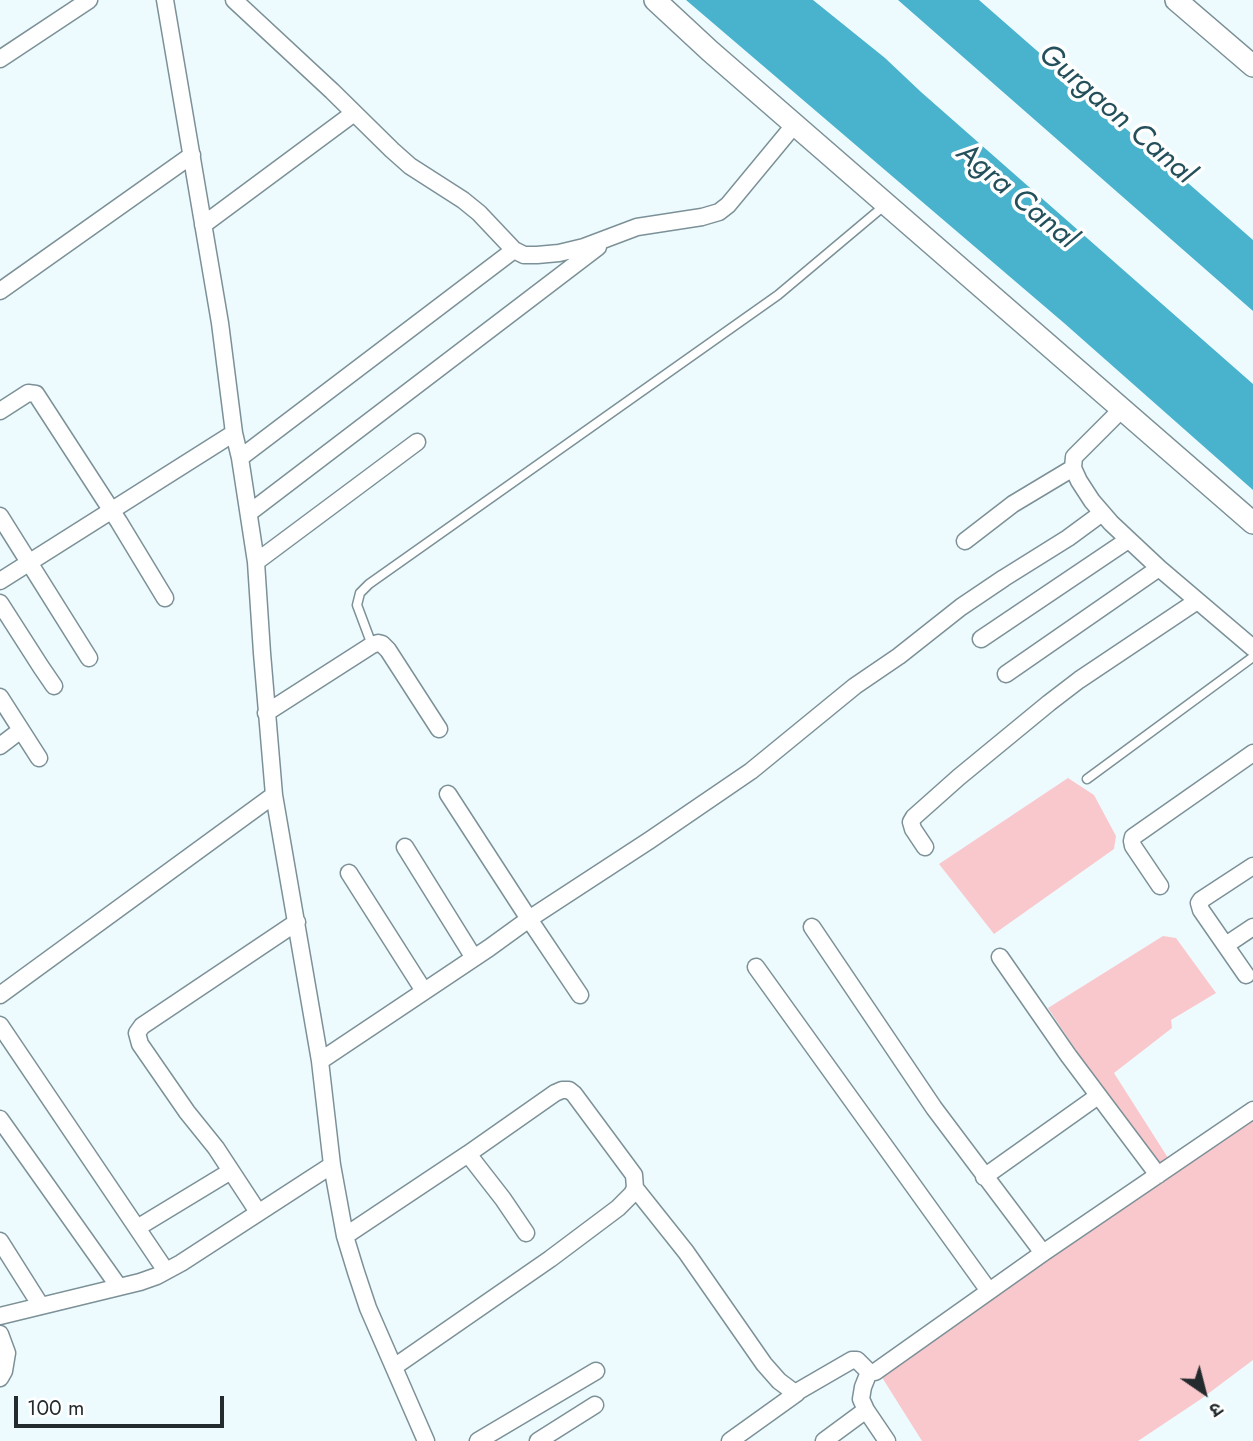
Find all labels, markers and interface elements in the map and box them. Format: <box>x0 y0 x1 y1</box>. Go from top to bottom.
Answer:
water label: Gurgaon Canal <box>1030 37 1202 193</box>
water label: Agra Canal <box>948 136 1084 258</box>
north arrow <box>1169 1357 1239 1427</box>
scale bar <box>18 1382 228 1426</box>
text: 100 m <box>27 1393 84 1423</box>
text: उ <box>1204 1395 1229 1424</box>

